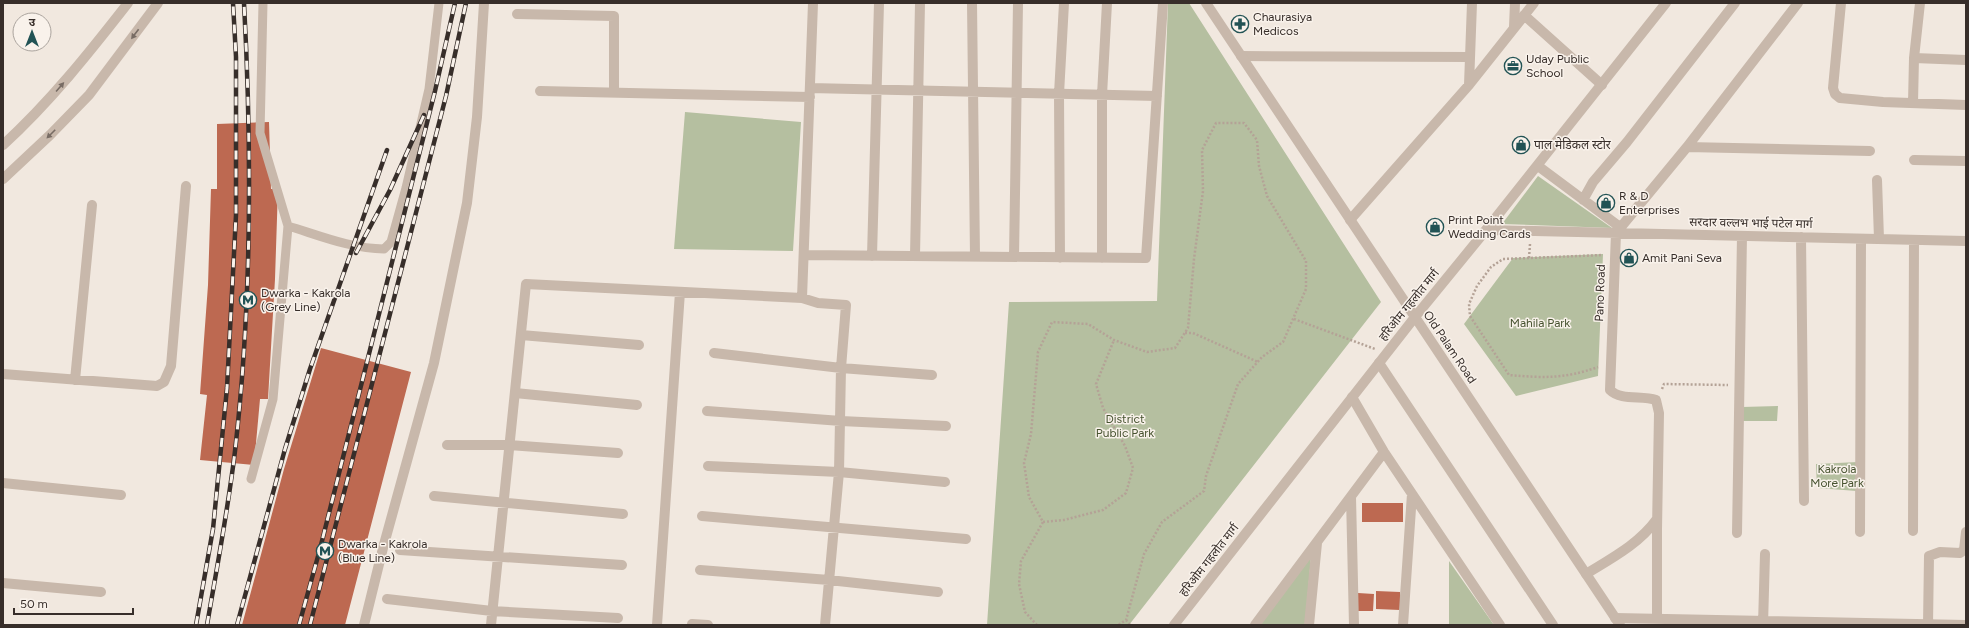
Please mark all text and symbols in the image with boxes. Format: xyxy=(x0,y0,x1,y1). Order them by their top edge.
place label: Chaurasiya Medicos xyxy=(1253,10,1312,38)
north arrow xyxy=(12,12,52,52)
pharmacy icon: Chaurasiya Medicos xyxy=(1230,14,1250,34)
text: उ xyxy=(29,16,36,29)
one-way arrow xyxy=(130,29,139,40)
place label: Uday Public School xyxy=(1526,52,1590,80)
office icon: Uday Public School xyxy=(1503,56,1523,76)
one-way arrow xyxy=(55,82,64,92)
one-way arrow xyxy=(46,129,56,139)
shop icon: पाल मेडिकल स्टोर xyxy=(1511,135,1531,155)
place label: पाल मेडिकल स्टोर xyxy=(1534,137,1612,152)
place label: R & D Enterprises xyxy=(1619,189,1680,217)
shop icon: R & D Enterprises xyxy=(1596,193,1616,213)
place label: Print Point Wedding Cards xyxy=(1448,213,1531,241)
street label: सरदार वल्लभ भाई पटेल मार्ग xyxy=(1689,214,1814,231)
shop icon: Print Point Wedding Cards xyxy=(1425,217,1445,237)
shop icon: Amit Pani Seva xyxy=(1619,248,1639,268)
place label: Amit Pani Seva xyxy=(1642,251,1722,265)
street label: Pano Road xyxy=(1592,264,1608,322)
street label: हरिओम गहलोत मार्ग xyxy=(1375,265,1443,344)
place label: Dwarka - Kakrola (Grey Line) xyxy=(261,286,350,314)
metro station icon: Dwarka - Kakrola (Grey Line) xyxy=(238,290,258,310)
street label: Old Palam Road xyxy=(1421,308,1479,386)
park label: Mahila Park xyxy=(1510,316,1570,330)
park label: District Public Park xyxy=(1096,412,1154,440)
park label: Kakrola More Park xyxy=(1810,462,1864,490)
street label: हरिओम गहलोत मार्ग xyxy=(1176,520,1242,599)
place label: Dwarka - Kakrola (Blue Line) xyxy=(338,537,427,565)
metro station icon: Dwarka - Kakrola (Blue Line) xyxy=(315,541,335,561)
scale bar xyxy=(14,590,133,616)
text: 50 m xyxy=(20,597,48,611)

